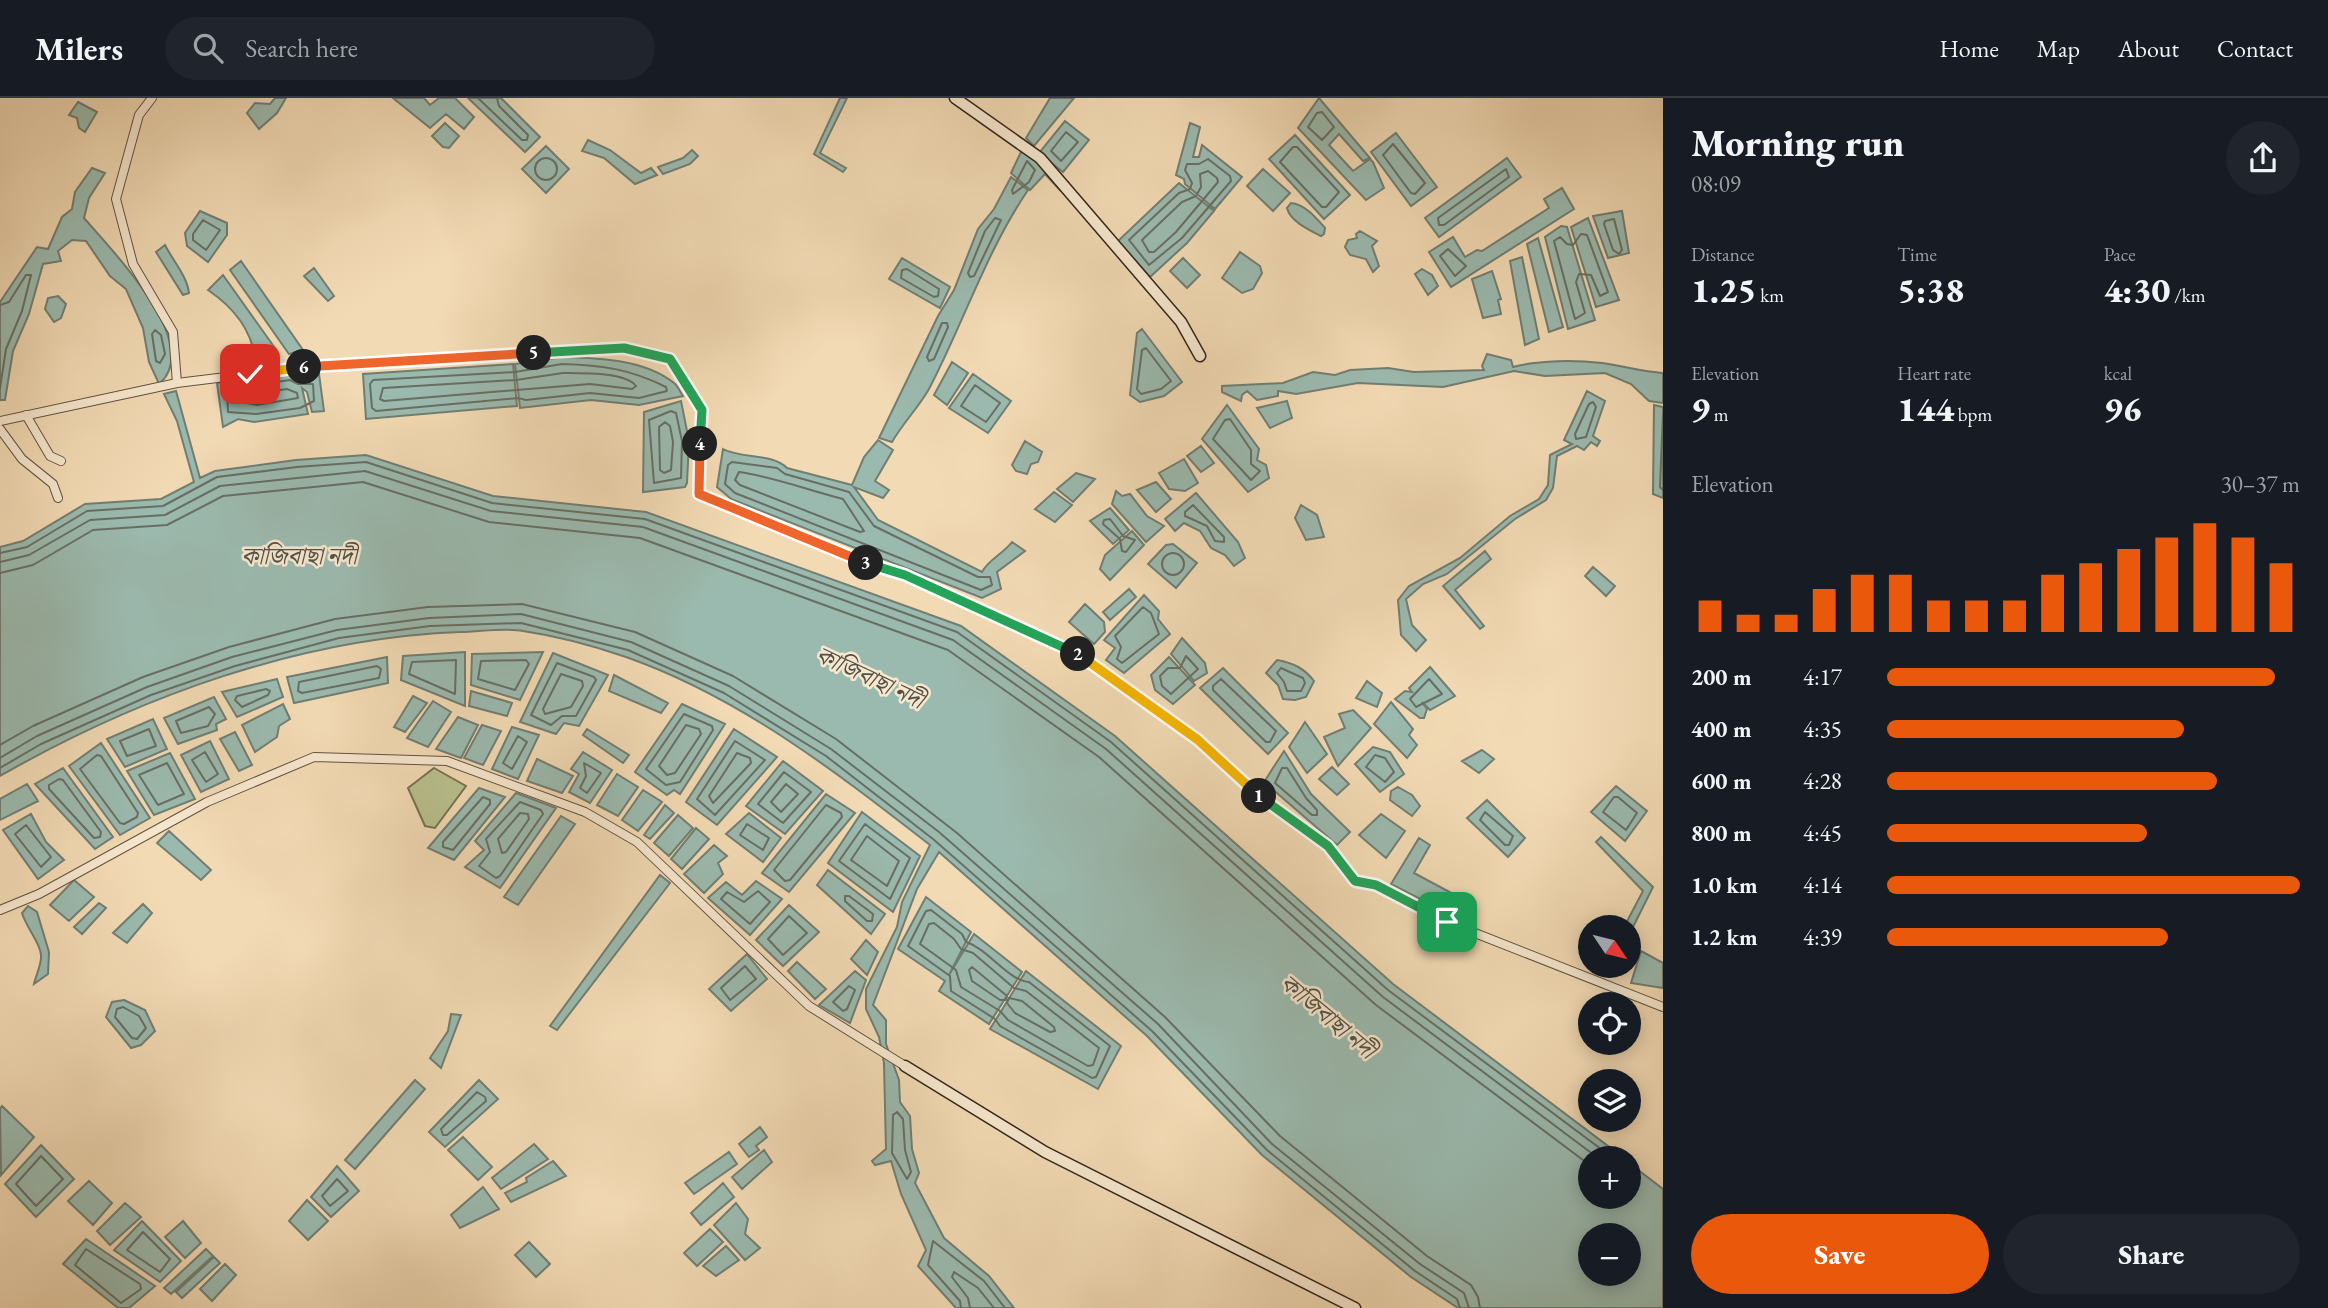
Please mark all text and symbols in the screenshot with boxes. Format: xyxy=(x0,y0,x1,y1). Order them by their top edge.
search box xyxy=(165,17,655,80)
text: Milers xyxy=(35,27,123,70)
icon: search xyxy=(189,29,227,67)
text: Search here xyxy=(245,31,358,65)
text: Home xyxy=(1939,33,1999,64)
text: Map xyxy=(2037,33,2080,64)
text: About xyxy=(2118,33,2179,64)
text: Contact xyxy=(2217,33,2293,64)
text: Morning run xyxy=(1691,118,1904,167)
button: share xyxy=(2226,121,2300,195)
text: 08:09 xyxy=(1691,169,1741,199)
text: Distance xyxy=(1691,242,1754,267)
text: Time xyxy=(1897,242,1937,267)
text: Pace xyxy=(2104,242,2136,267)
text: 1.25 xyxy=(1691,267,1757,312)
text: 5:38 xyxy=(1897,267,1964,312)
text: 4:30 xyxy=(2104,267,2170,312)
text: km xyxy=(1757,283,1784,308)
text: /km xyxy=(2170,283,2206,308)
pin: 5 xyxy=(516,336,552,370)
text: 5 xyxy=(528,340,539,365)
pin xyxy=(220,344,280,404)
pin: 6 xyxy=(286,350,322,384)
text: 6 xyxy=(298,354,309,379)
icon: check xyxy=(231,355,269,393)
text: Elevation xyxy=(1691,361,1759,386)
text: Heart rate xyxy=(1897,361,1971,386)
text: kcal xyxy=(2104,361,2132,386)
text: 9 xyxy=(1691,386,1710,431)
text: 144 xyxy=(1897,386,1954,431)
text: 96 xyxy=(2104,386,2141,431)
text: m xyxy=(1710,402,1729,427)
text: bpm xyxy=(1954,402,1992,427)
pin: 4 xyxy=(682,426,718,462)
text: 4 xyxy=(694,431,705,456)
text: Elevation xyxy=(1691,469,1774,499)
text: 30–37 m xyxy=(2221,469,2300,499)
water label: কাজিবাছা নদী xyxy=(241,540,360,571)
pin: 3 xyxy=(848,546,884,580)
text: 3 xyxy=(860,550,871,575)
pin: 2 xyxy=(1060,636,1096,672)
water label: কাজিবাছা নদী xyxy=(811,639,932,717)
text: 2 xyxy=(1072,641,1083,666)
text: 200 m xyxy=(1691,662,1752,692)
text: 4:17 xyxy=(1803,662,1842,692)
text: 400 m xyxy=(1691,714,1752,744)
text: 4:35 xyxy=(1803,714,1842,744)
text: 600 m xyxy=(1691,766,1752,796)
text: 4:28 xyxy=(1803,766,1842,796)
pin: 1 xyxy=(1242,778,1276,814)
text: 1 xyxy=(1253,783,1264,808)
text: 800 m xyxy=(1691,818,1752,848)
text: 4:45 xyxy=(1803,818,1842,848)
text: 1.0 km xyxy=(1691,870,1758,900)
text: 4:14 xyxy=(1803,870,1842,900)
pin xyxy=(1417,892,1477,952)
icon: arrive xyxy=(1428,903,1466,941)
north arrow xyxy=(1578,915,1642,978)
map controls xyxy=(1578,915,1641,1286)
text: 1.2 km xyxy=(1691,922,1758,952)
text: 4:39 xyxy=(1803,922,1842,952)
water label: কাজিবাছা নদী xyxy=(1274,967,1385,1067)
button: locate xyxy=(1578,992,1641,1055)
button: layers xyxy=(1578,1069,1641,1132)
button: + xyxy=(1578,1146,1641,1209)
button: Save xyxy=(1691,1214,1989,1294)
button: Share xyxy=(2003,1214,2300,1294)
button: − xyxy=(1578,1223,1641,1286)

